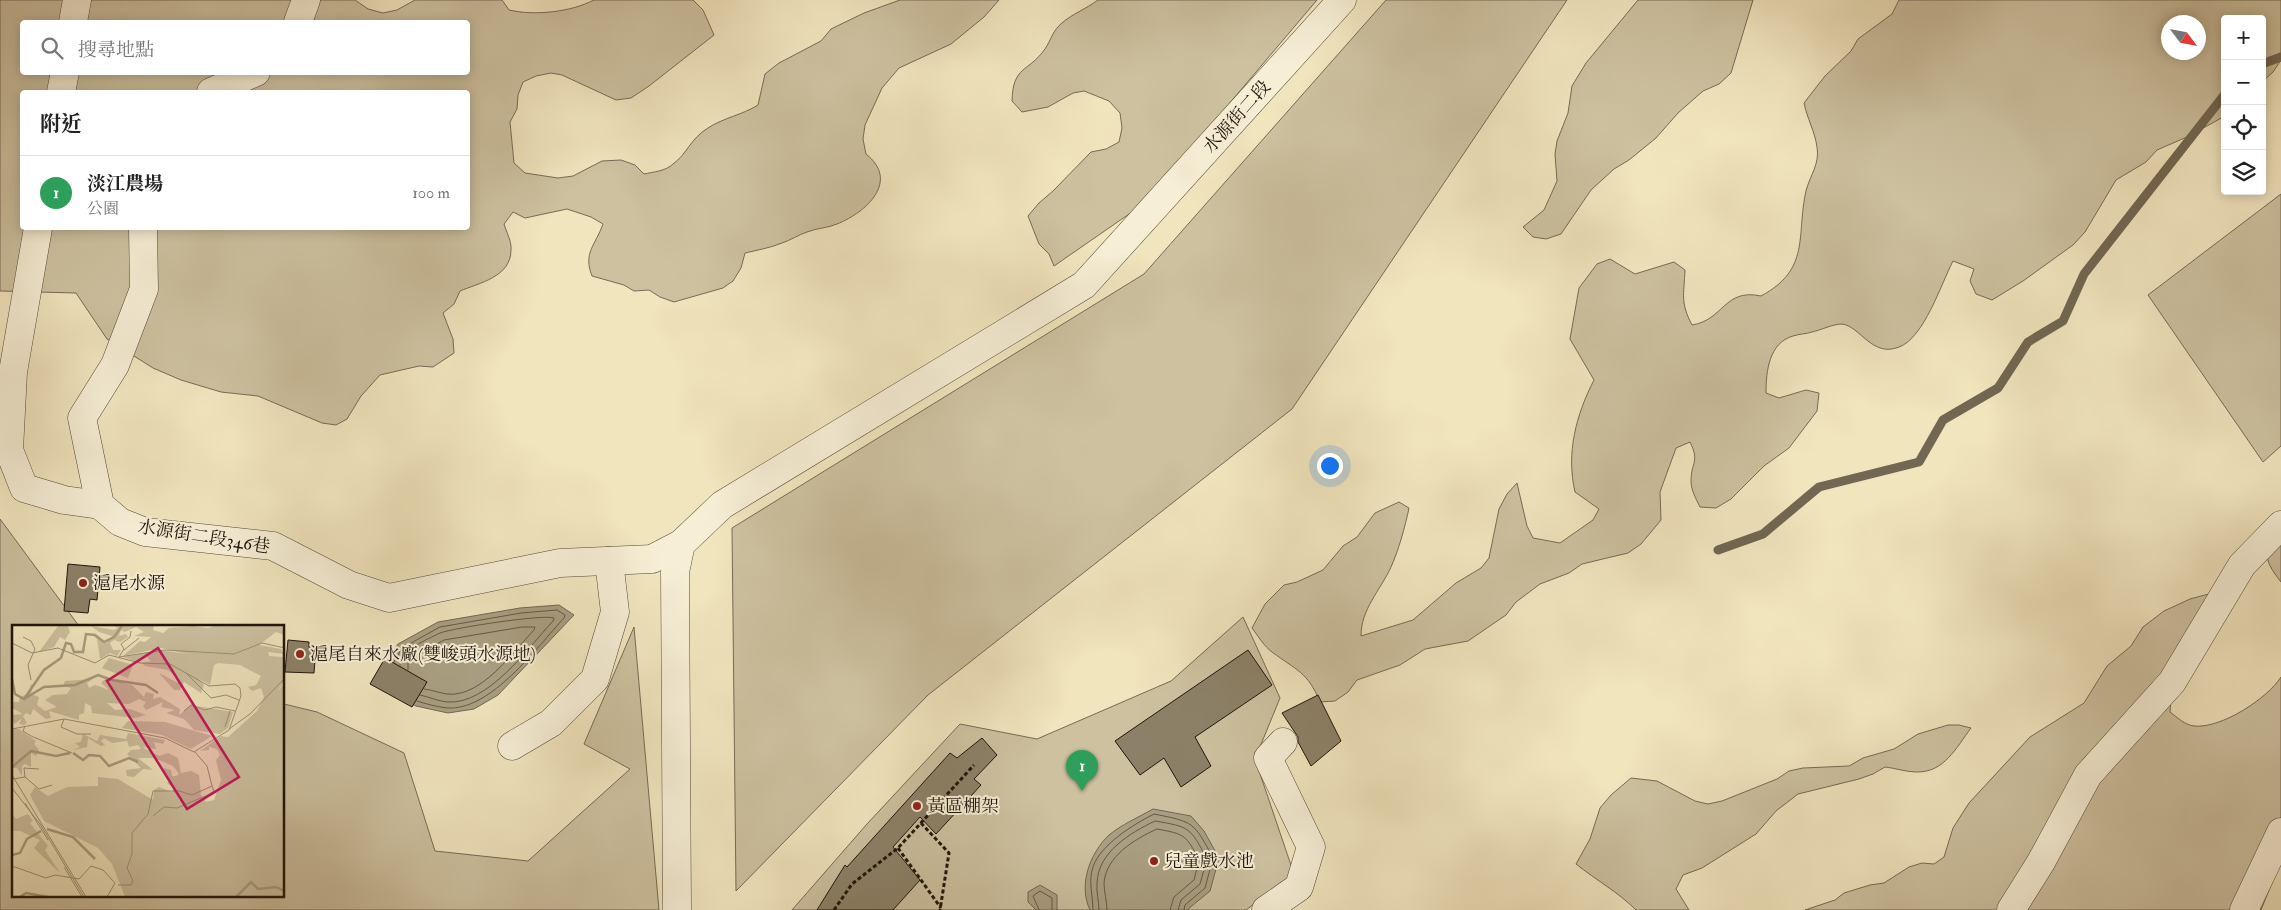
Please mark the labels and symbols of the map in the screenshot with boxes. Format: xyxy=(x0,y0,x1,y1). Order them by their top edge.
north arrow xyxy=(2161,15,2206,60)
street label: 水源街二段 xyxy=(1198,76,1276,158)
your location xyxy=(1317,453,1343,479)
street label: 水源街二段346巷 xyxy=(136,515,272,559)
place label: 滬尾水源 xyxy=(93,572,165,595)
marker: 滬尾水源 xyxy=(77,577,89,589)
inset map xyxy=(12,625,285,898)
place label: 滬尾自來水廠(雙峻頭水源地) xyxy=(310,643,536,666)
marker: 滬尾自來水廠(雙峻頭水源地) xyxy=(294,648,306,660)
pin: 1 xyxy=(1066,750,1098,791)
place label: 黃區棚架 xyxy=(927,795,999,818)
marker: 黃區棚架 xyxy=(911,800,923,812)
place label: 兒童戲水池 xyxy=(1164,850,1254,873)
marker: 兒童戲水池 xyxy=(1148,855,1160,867)

